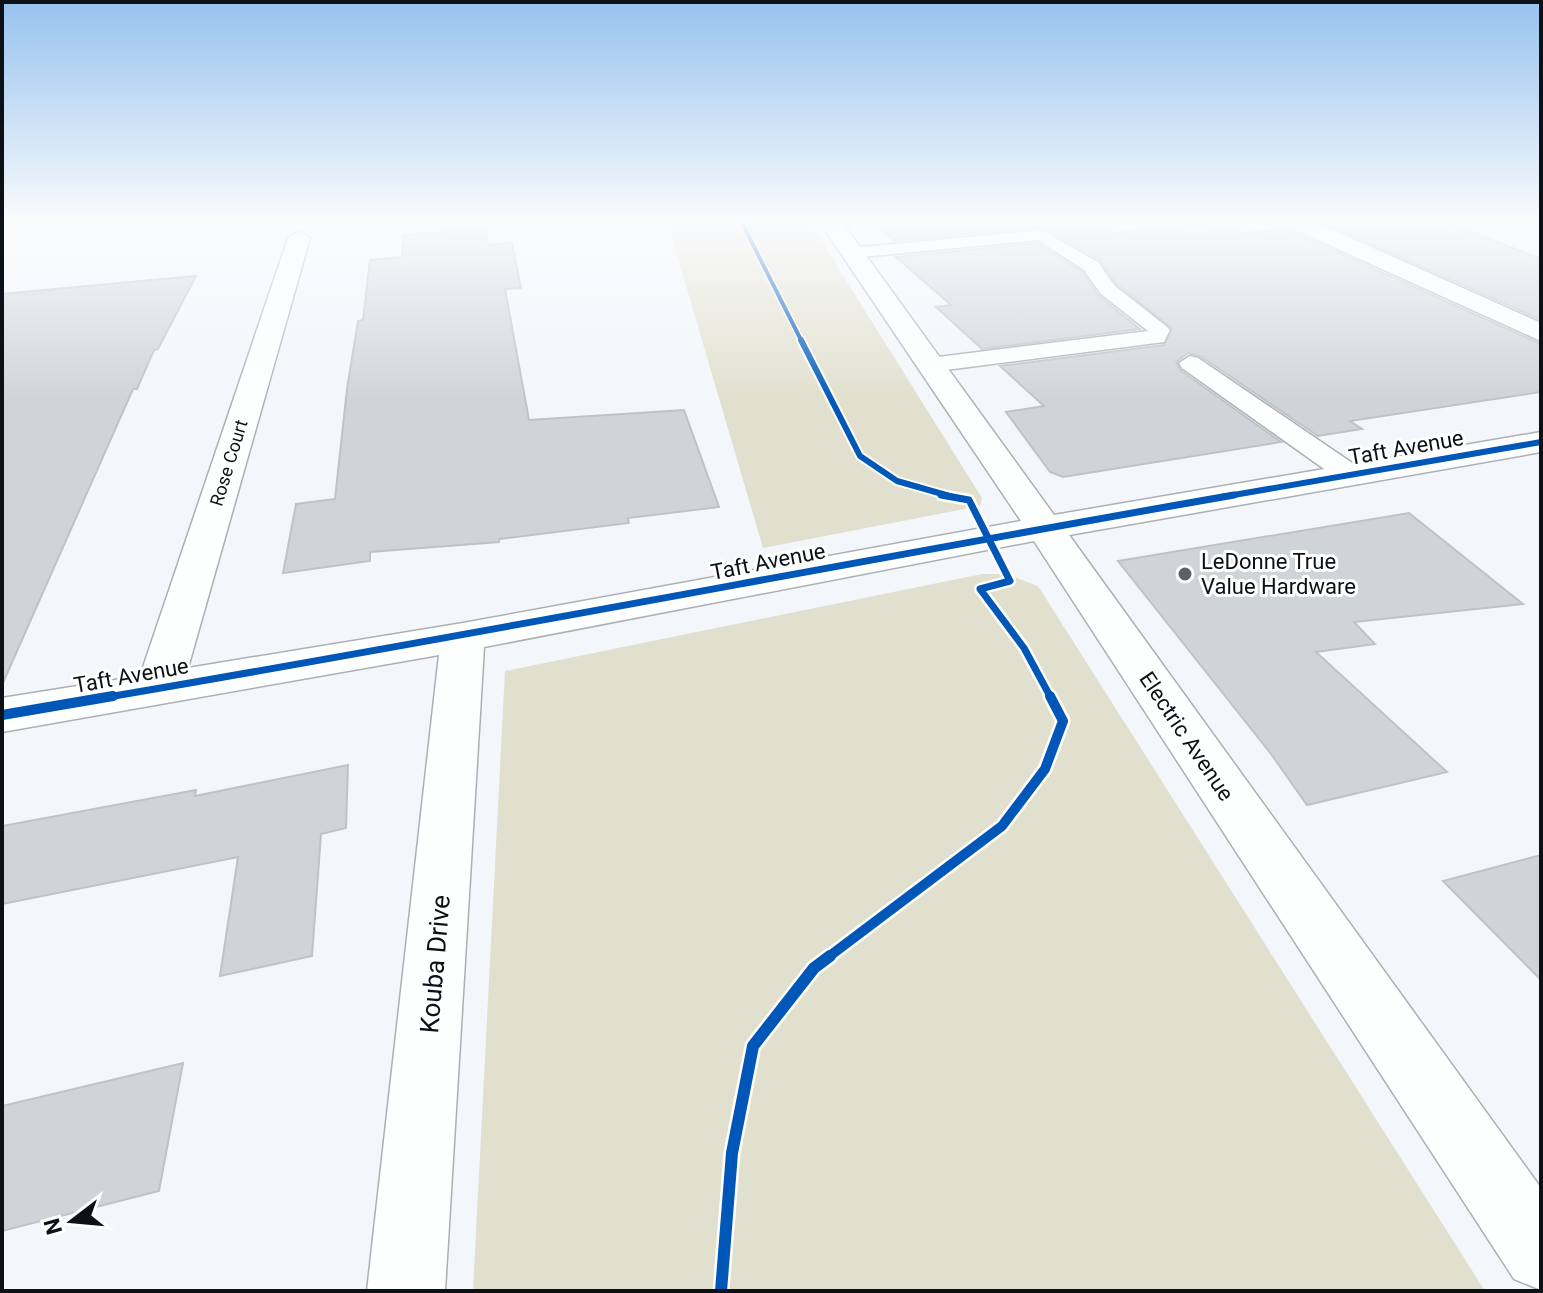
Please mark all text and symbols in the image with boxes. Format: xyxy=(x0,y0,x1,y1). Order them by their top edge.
street label: Rose Court xyxy=(205,417,252,508)
street label: Taft Avenue xyxy=(1347,425,1465,470)
street label: Taft Avenue xyxy=(709,538,827,585)
place label: LeDonne True Value Hardware xyxy=(1201,549,1356,599)
marker: LeDonne True Value Hardware xyxy=(1176,565,1194,583)
street label: Taft Avenue xyxy=(72,653,190,698)
street label: Electric Avenue xyxy=(1134,667,1239,805)
street label: Kouba Drive xyxy=(414,894,456,1034)
north arrow xyxy=(32,1181,112,1261)
text: N xyxy=(39,1215,67,1237)

